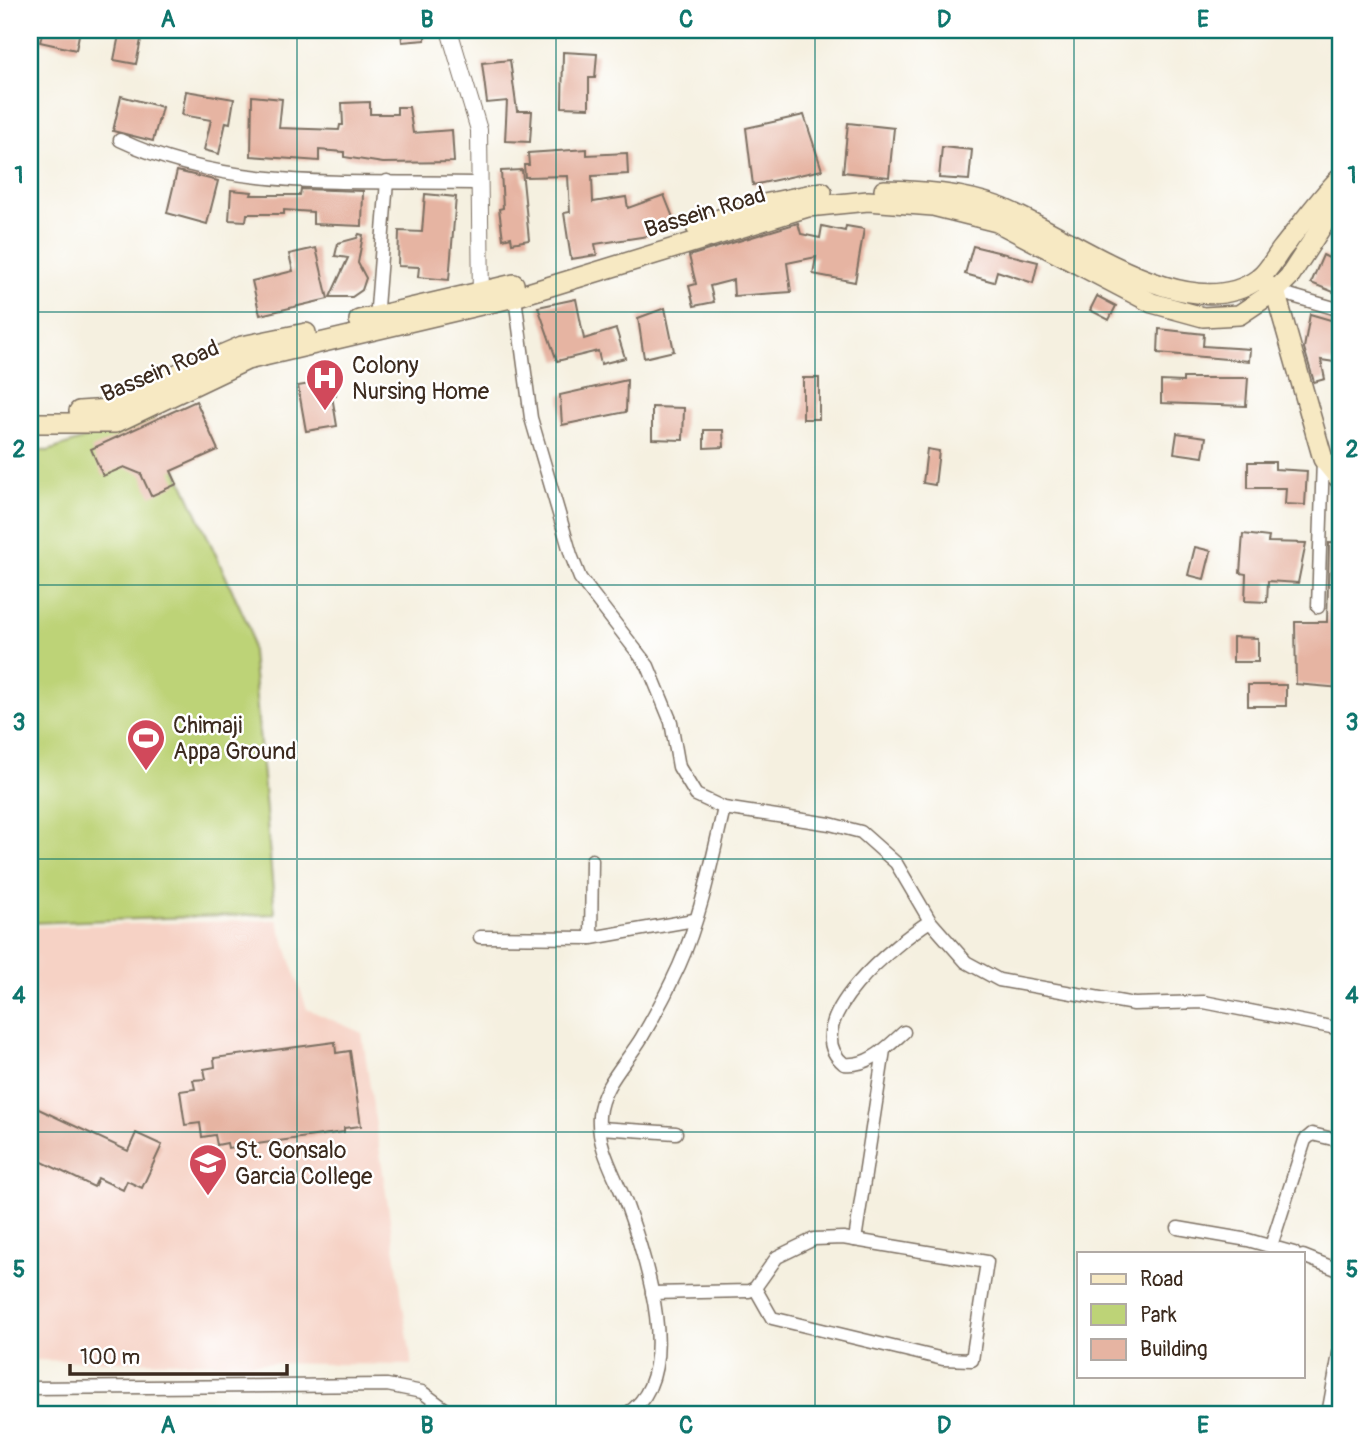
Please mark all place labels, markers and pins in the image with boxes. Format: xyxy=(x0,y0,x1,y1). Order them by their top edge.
place label: Colony Nursing Home xyxy=(352,351,490,406)
hospital icon: Colony Nursing Home xyxy=(304,357,346,412)
place label: Chimaji Appa Ground xyxy=(173,711,297,766)
sports icon: Chimaji Appa Ground xyxy=(125,717,167,772)
place label: St. Gonsalo Garcia College xyxy=(235,1136,373,1191)
school or university icon: St. Gonsalo Garcia College xyxy=(187,1142,229,1197)

